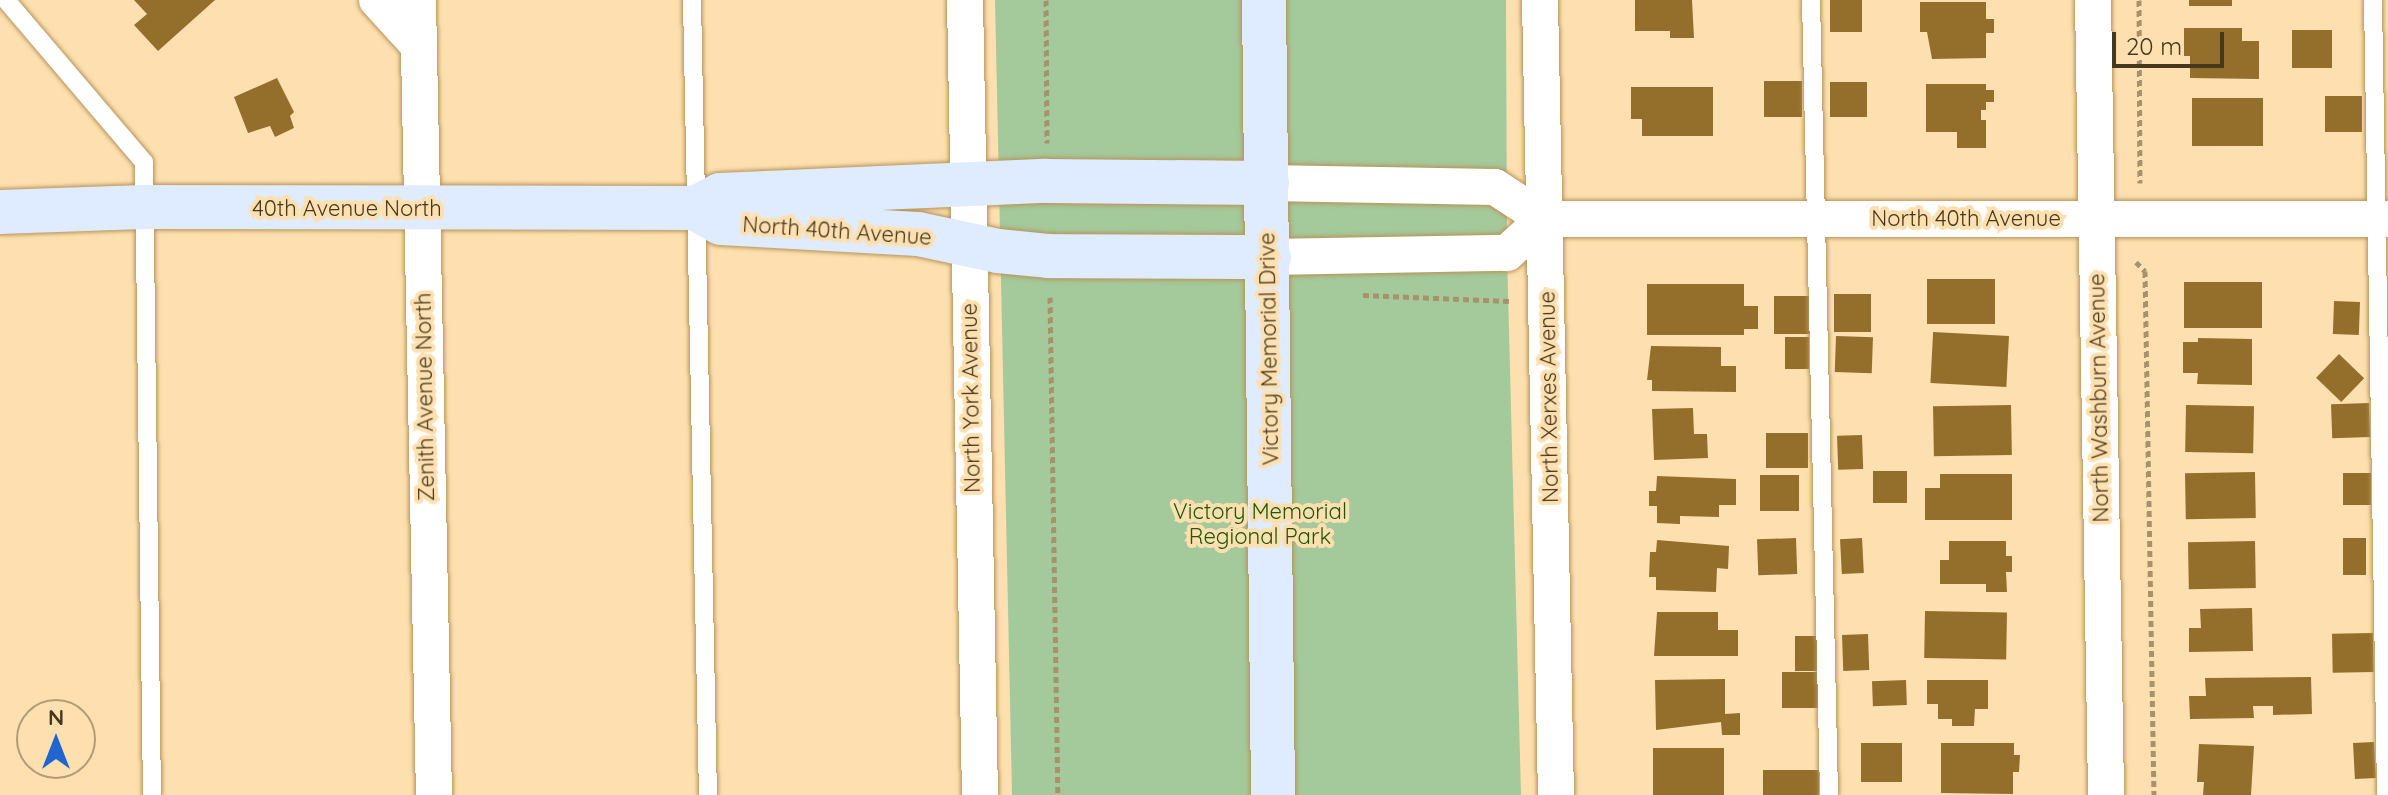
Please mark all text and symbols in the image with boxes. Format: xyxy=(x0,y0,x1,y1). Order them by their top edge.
scale bar xyxy=(2116,16,2228,66)
text: 20 m xyxy=(2126,31,2182,61)
street label: 40th Avenue North xyxy=(252,196,442,222)
street label: North 40th Avenue xyxy=(1871,206,2061,232)
street label: North 40th Avenue xyxy=(742,211,932,251)
street label: Victory Memorial Drive xyxy=(1254,232,1284,466)
street label: North Washburn Avenue xyxy=(2084,273,2114,523)
street label: North Xerxes Avenue xyxy=(1534,291,1564,503)
street label: Zenith Avenue North xyxy=(410,292,440,502)
street label: North York Avenue xyxy=(956,303,986,493)
park label: Victory Memorial Regional Park xyxy=(1173,498,1347,550)
north arrow xyxy=(16,699,96,779)
text: N xyxy=(48,703,64,731)

